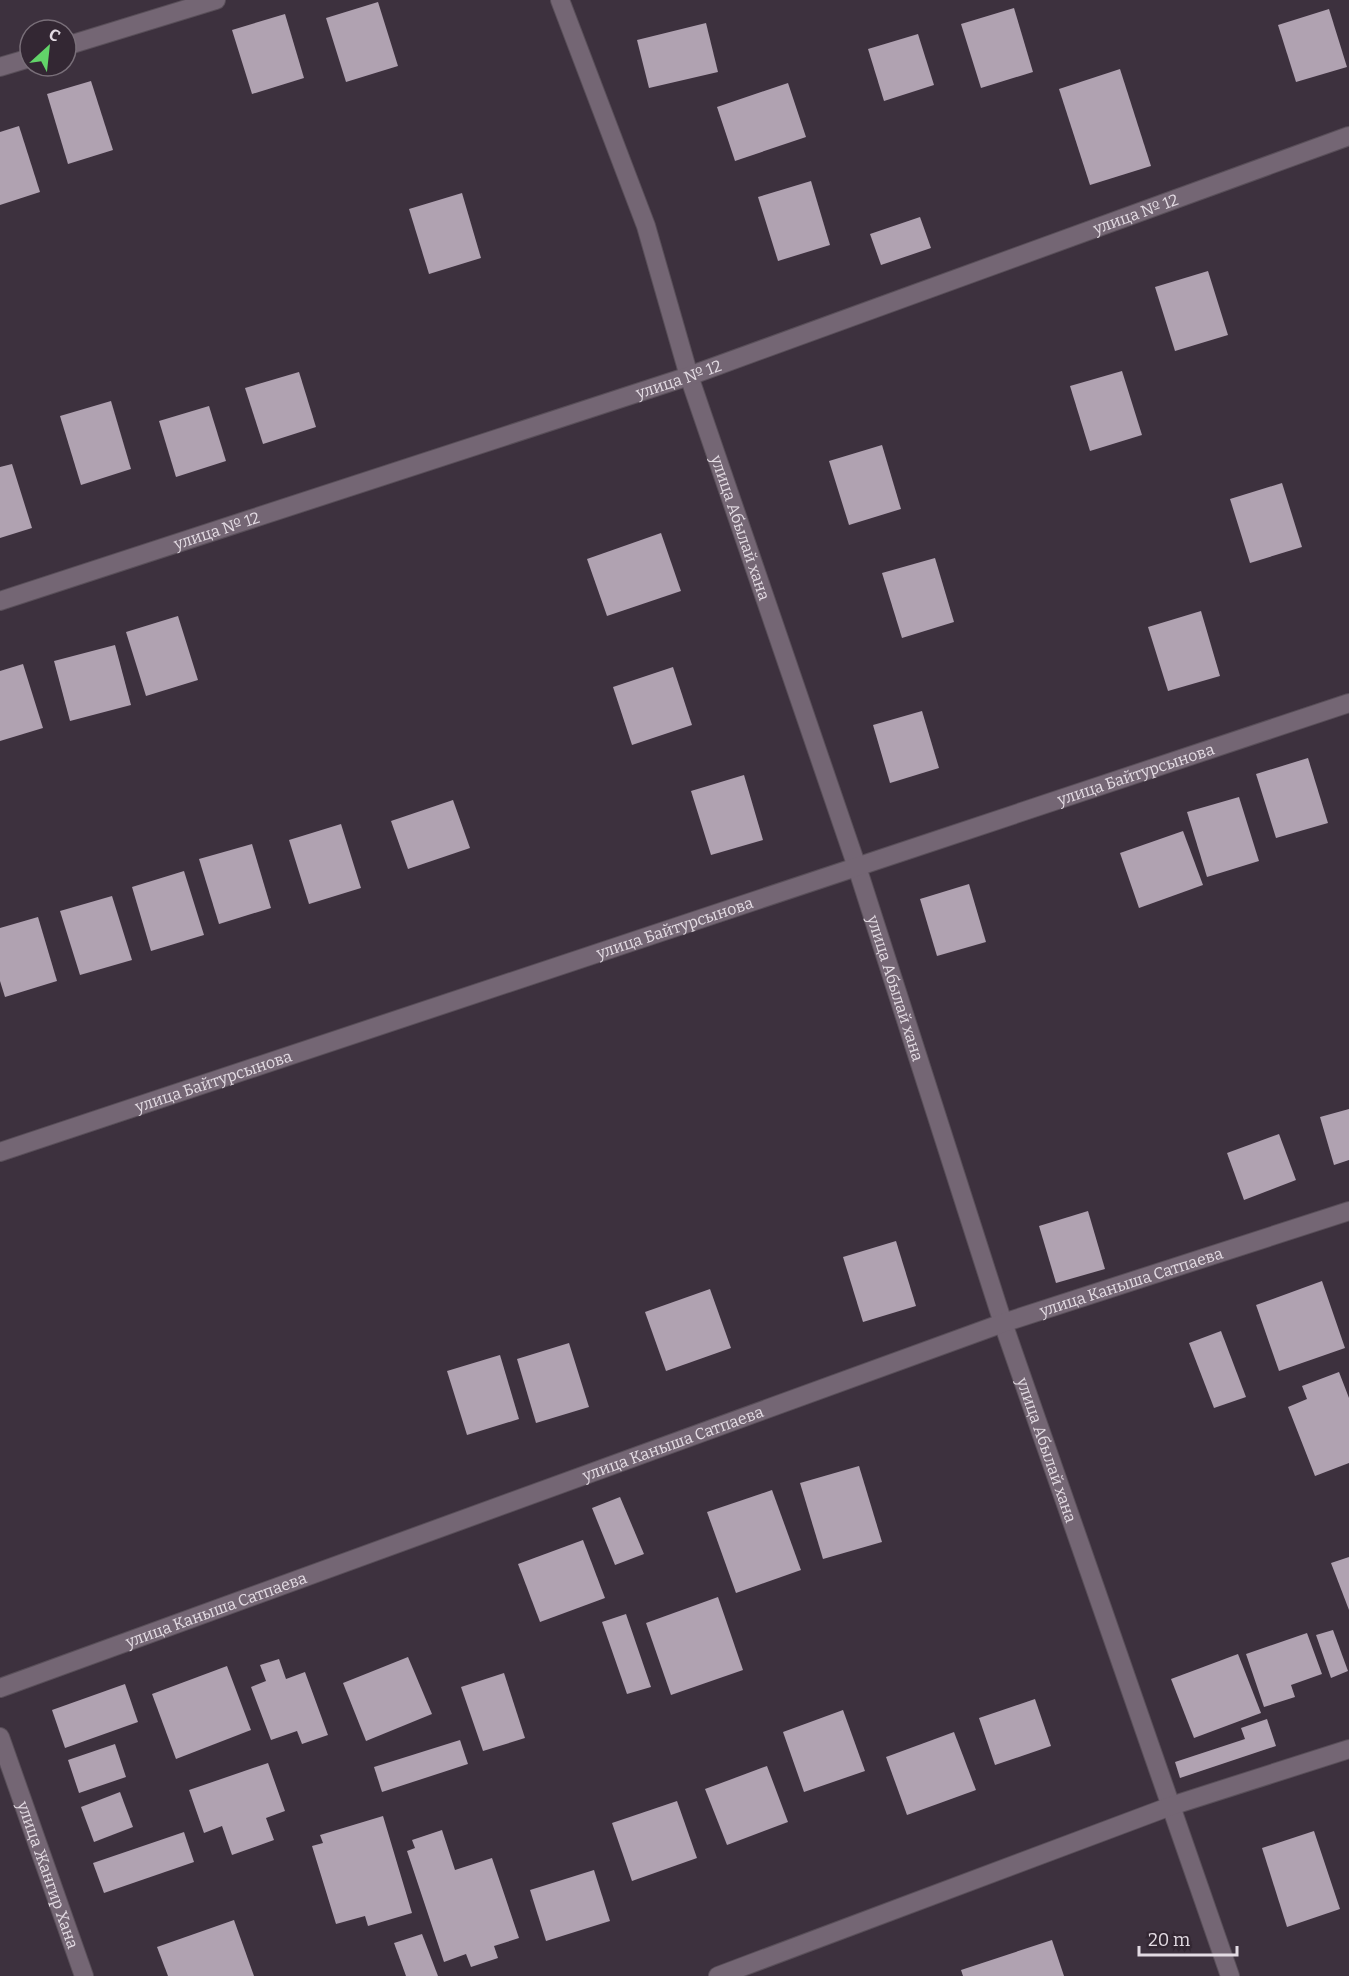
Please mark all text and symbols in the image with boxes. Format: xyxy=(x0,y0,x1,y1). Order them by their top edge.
north arrow xyxy=(18,18,78,78)
text: С xyxy=(46,24,63,46)
street label: улица № 12 xyxy=(1090,189,1181,238)
street label: улица № 12 xyxy=(633,356,724,403)
street label: улица Абылай хана xyxy=(707,452,775,603)
street label: улица № 12 xyxy=(171,507,262,553)
street label: улица Байтурсынова xyxy=(1054,739,1217,809)
street label: улица Байтурсынова xyxy=(593,892,756,963)
street label: улица Абылай хана xyxy=(863,912,928,1064)
street label: улица Байтурсынова xyxy=(132,1046,295,1116)
street label: улица Каныша Сатпаева xyxy=(1036,1243,1225,1320)
street label: улица Абылай хана xyxy=(1013,1374,1081,1525)
street label: улица Каныша Сатпаева xyxy=(579,1401,766,1485)
street label: улица Каныша Сатпаева xyxy=(122,1568,310,1651)
street label: улица Жангир Хана xyxy=(13,1798,83,1951)
scale bar xyxy=(1139,1919,1236,1957)
text: 20 m xyxy=(1148,1929,1190,1951)

